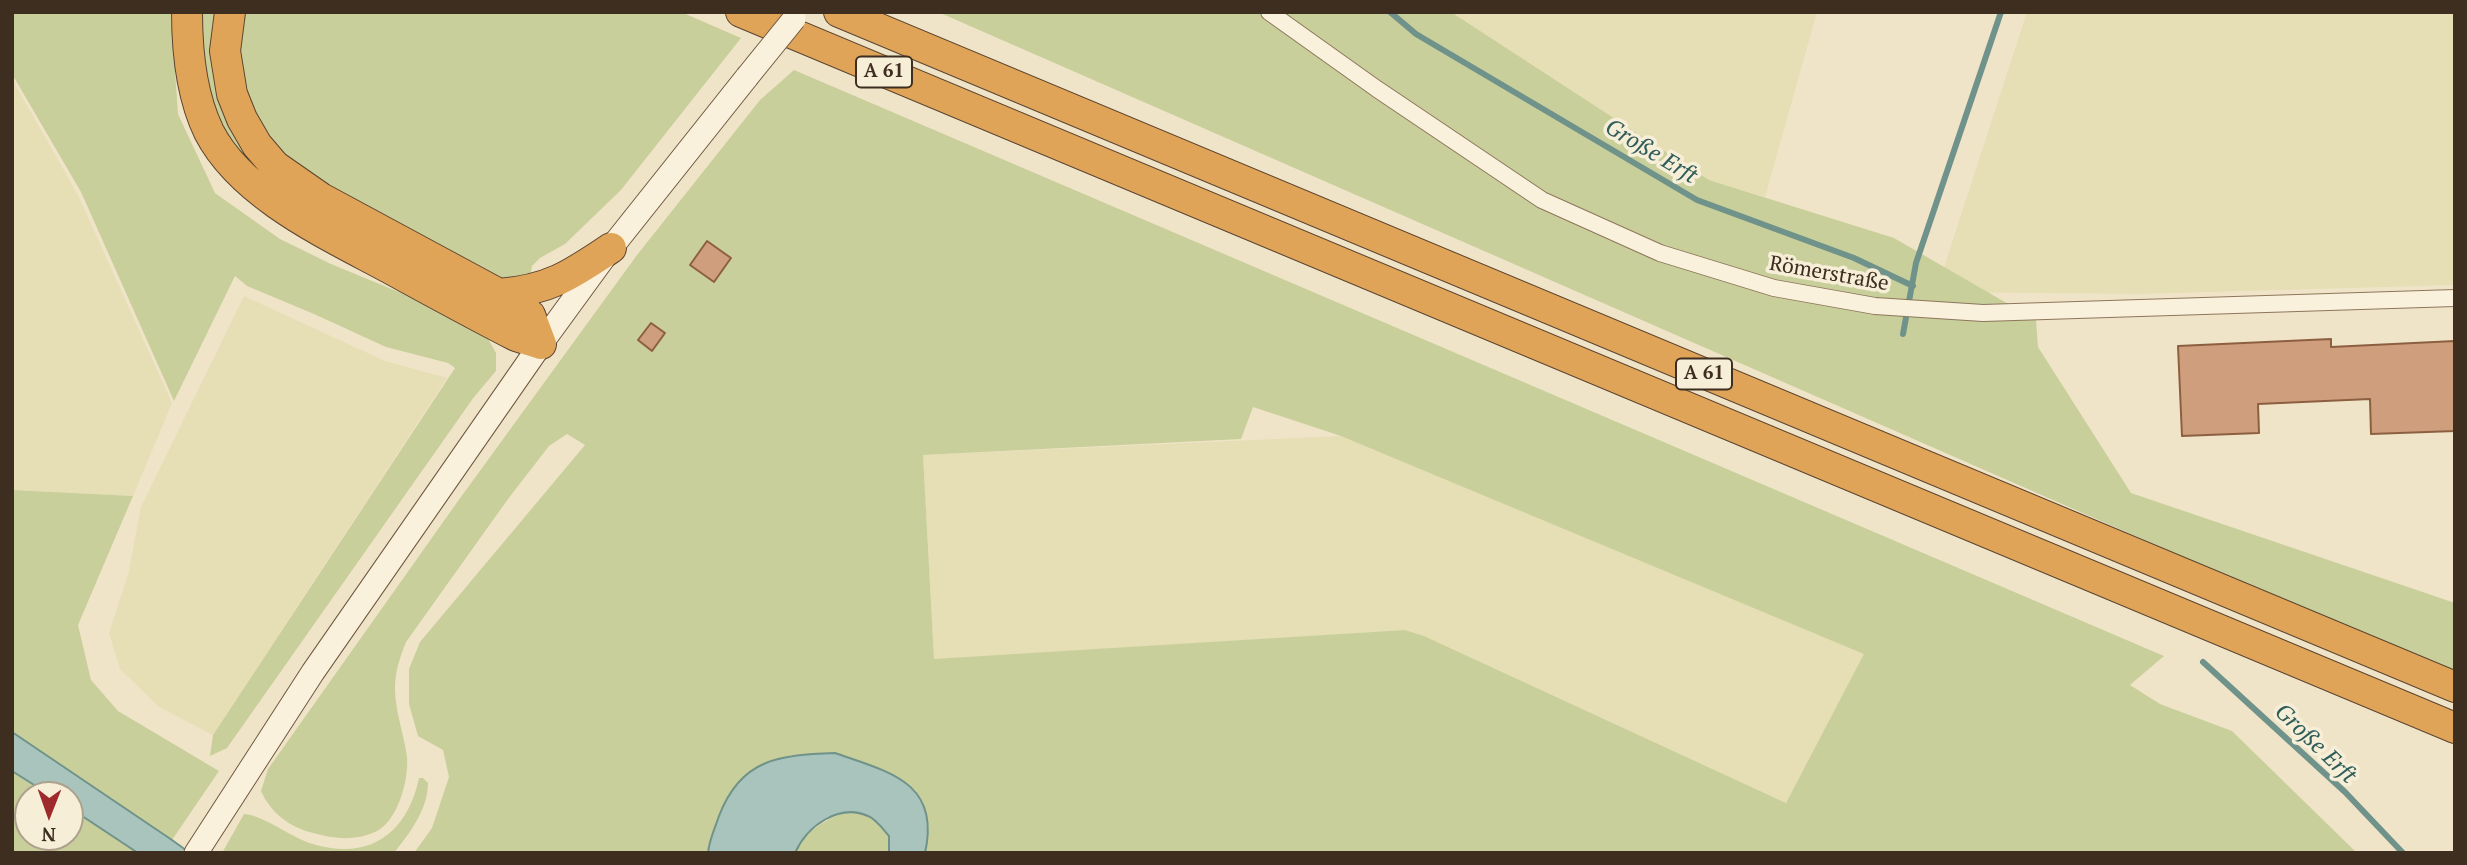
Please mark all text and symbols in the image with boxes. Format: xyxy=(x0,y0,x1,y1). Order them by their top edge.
road number: A 61 xyxy=(856,57,912,88)
water label: Große Erft xyxy=(1600,114,1702,190)
street label: Römerstraße xyxy=(1767,251,1891,297)
road number: A 61 xyxy=(1676,358,1732,390)
water label: Große Erft xyxy=(2268,698,2362,790)
north arrow xyxy=(14,781,84,851)
text: N xyxy=(41,823,56,848)

